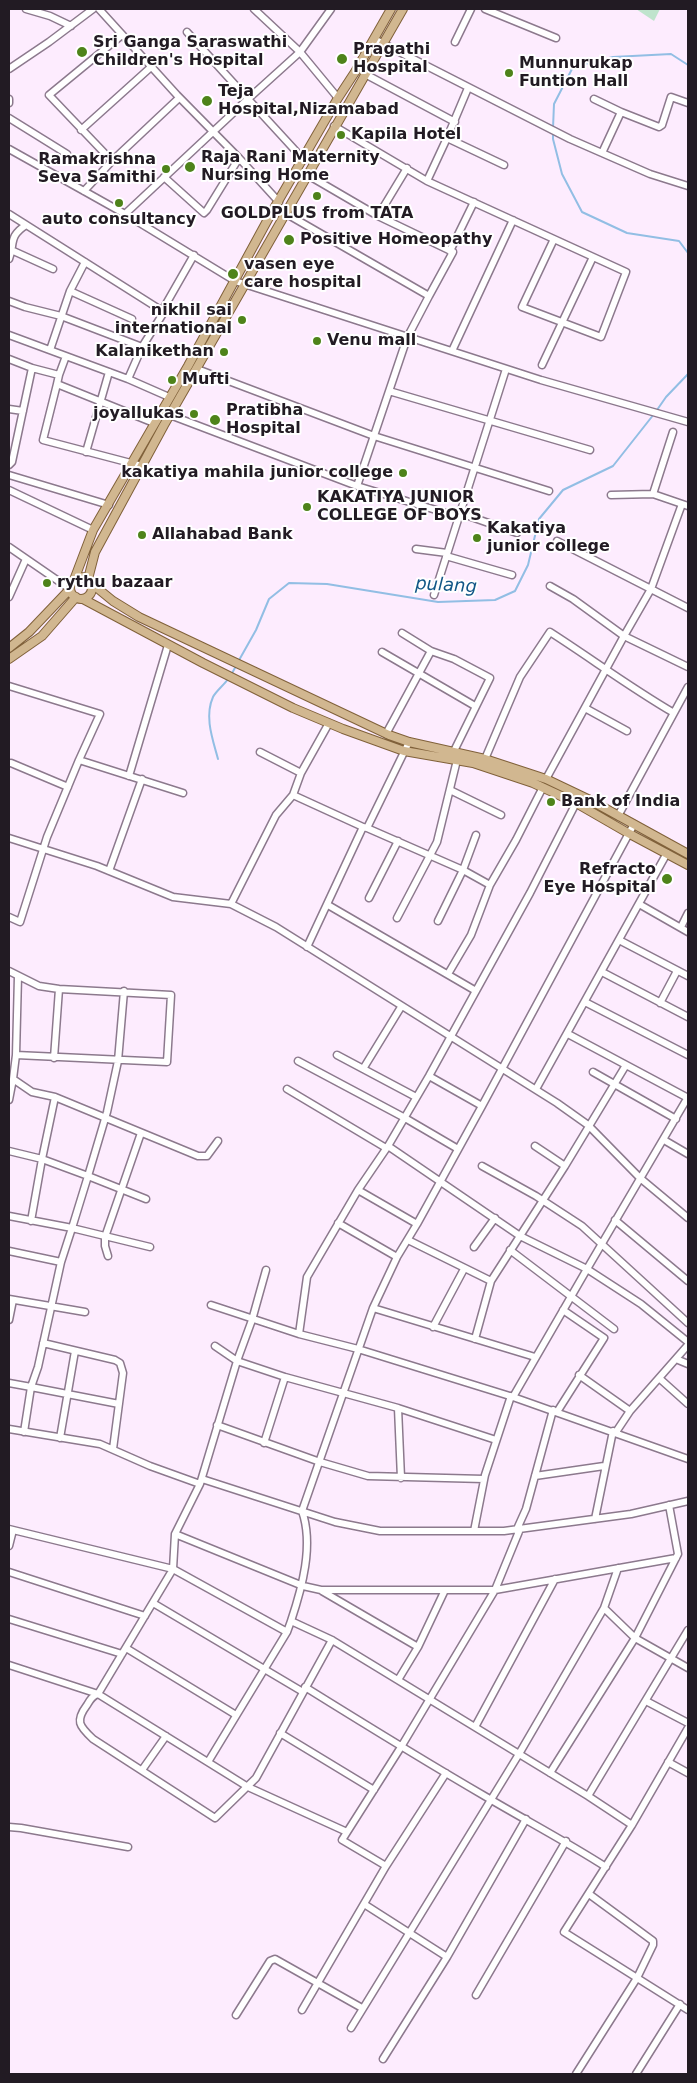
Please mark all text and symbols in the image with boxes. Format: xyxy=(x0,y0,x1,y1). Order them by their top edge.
place label: Sri Ganga Saraswathi Children's Hospital xyxy=(93,33,287,71)
place label: Pragathi Hospital xyxy=(353,40,430,78)
marker: Sri Ganga Saraswathi Children's Hospital xyxy=(75,45,89,59)
marker: Pragathi Hospital xyxy=(335,52,349,66)
place label: Munnurukap Funtion Hall xyxy=(519,54,633,92)
marker: Munnurukap Funtion Hall xyxy=(503,67,515,79)
place label: Teja Hospital,Nizamabad xyxy=(218,82,399,120)
marker: Teja Hospital,Nizamabad xyxy=(200,94,214,108)
place label: Kapila Hotel xyxy=(351,125,461,145)
marker: Kapila Hotel xyxy=(335,129,347,141)
place label: Raja Rani Maternity Nursing Home xyxy=(201,148,380,186)
place label: Ramakrishna Seva Samithi xyxy=(38,150,156,188)
marker: Raja Rani Maternity Nursing Home xyxy=(183,160,197,174)
marker: Ramakrishna Seva Samithi xyxy=(160,163,172,175)
marker: GOLDPLUS from TATA xyxy=(311,190,323,202)
marker: auto consultancy xyxy=(113,197,125,209)
place label: GOLDPLUS from TATA xyxy=(221,204,413,224)
place label: auto consultancy xyxy=(42,210,196,230)
place label: Positive Homeopathy xyxy=(300,230,492,250)
marker: Positive Homeopathy xyxy=(282,233,296,247)
place label: vasen eye care hospital xyxy=(244,255,361,293)
marker: vasen eye care hospital xyxy=(226,267,240,281)
place label: nikhil sai international xyxy=(115,301,232,339)
marker: nikhil sai international xyxy=(236,314,248,326)
place label: Venu mall xyxy=(327,331,416,351)
marker: Venu mall xyxy=(311,335,323,347)
place label: Kalanikethan xyxy=(95,342,214,362)
marker: Kalanikethan xyxy=(218,346,230,358)
place label: Mufti xyxy=(182,370,229,390)
marker: Mufti xyxy=(166,374,178,386)
place label: Pratibha Hospital xyxy=(226,401,303,439)
place label: joyallukas xyxy=(93,404,184,424)
marker: joyallukas xyxy=(188,408,200,420)
marker: Pratibha Hospital xyxy=(208,413,222,427)
place label: kakatiya mahila junior college xyxy=(121,463,393,483)
marker: kakatiya mahila junior college xyxy=(397,467,409,479)
place label: KAKATIYA JUNIOR COLLEGE OF BOYS xyxy=(317,488,482,526)
marker: KAKATIYA JUNIOR COLLEGE OF BOYS xyxy=(301,501,313,513)
place label: Kakatiya junior college xyxy=(487,519,610,557)
place label: Allahabad Bank xyxy=(152,525,293,545)
marker: Allahabad Bank xyxy=(136,529,148,541)
marker: Kakatiya junior college xyxy=(471,532,483,544)
place label: rythu bazaar xyxy=(57,573,172,593)
water label: pulang xyxy=(415,574,477,598)
marker: rythu bazaar xyxy=(41,577,53,589)
place label: Bank of India xyxy=(561,792,680,812)
marker: Bank of India xyxy=(545,796,557,808)
place label: Refracto Eye Hospital xyxy=(543,860,656,898)
marker: Refracto Eye Hospital xyxy=(660,872,674,886)

